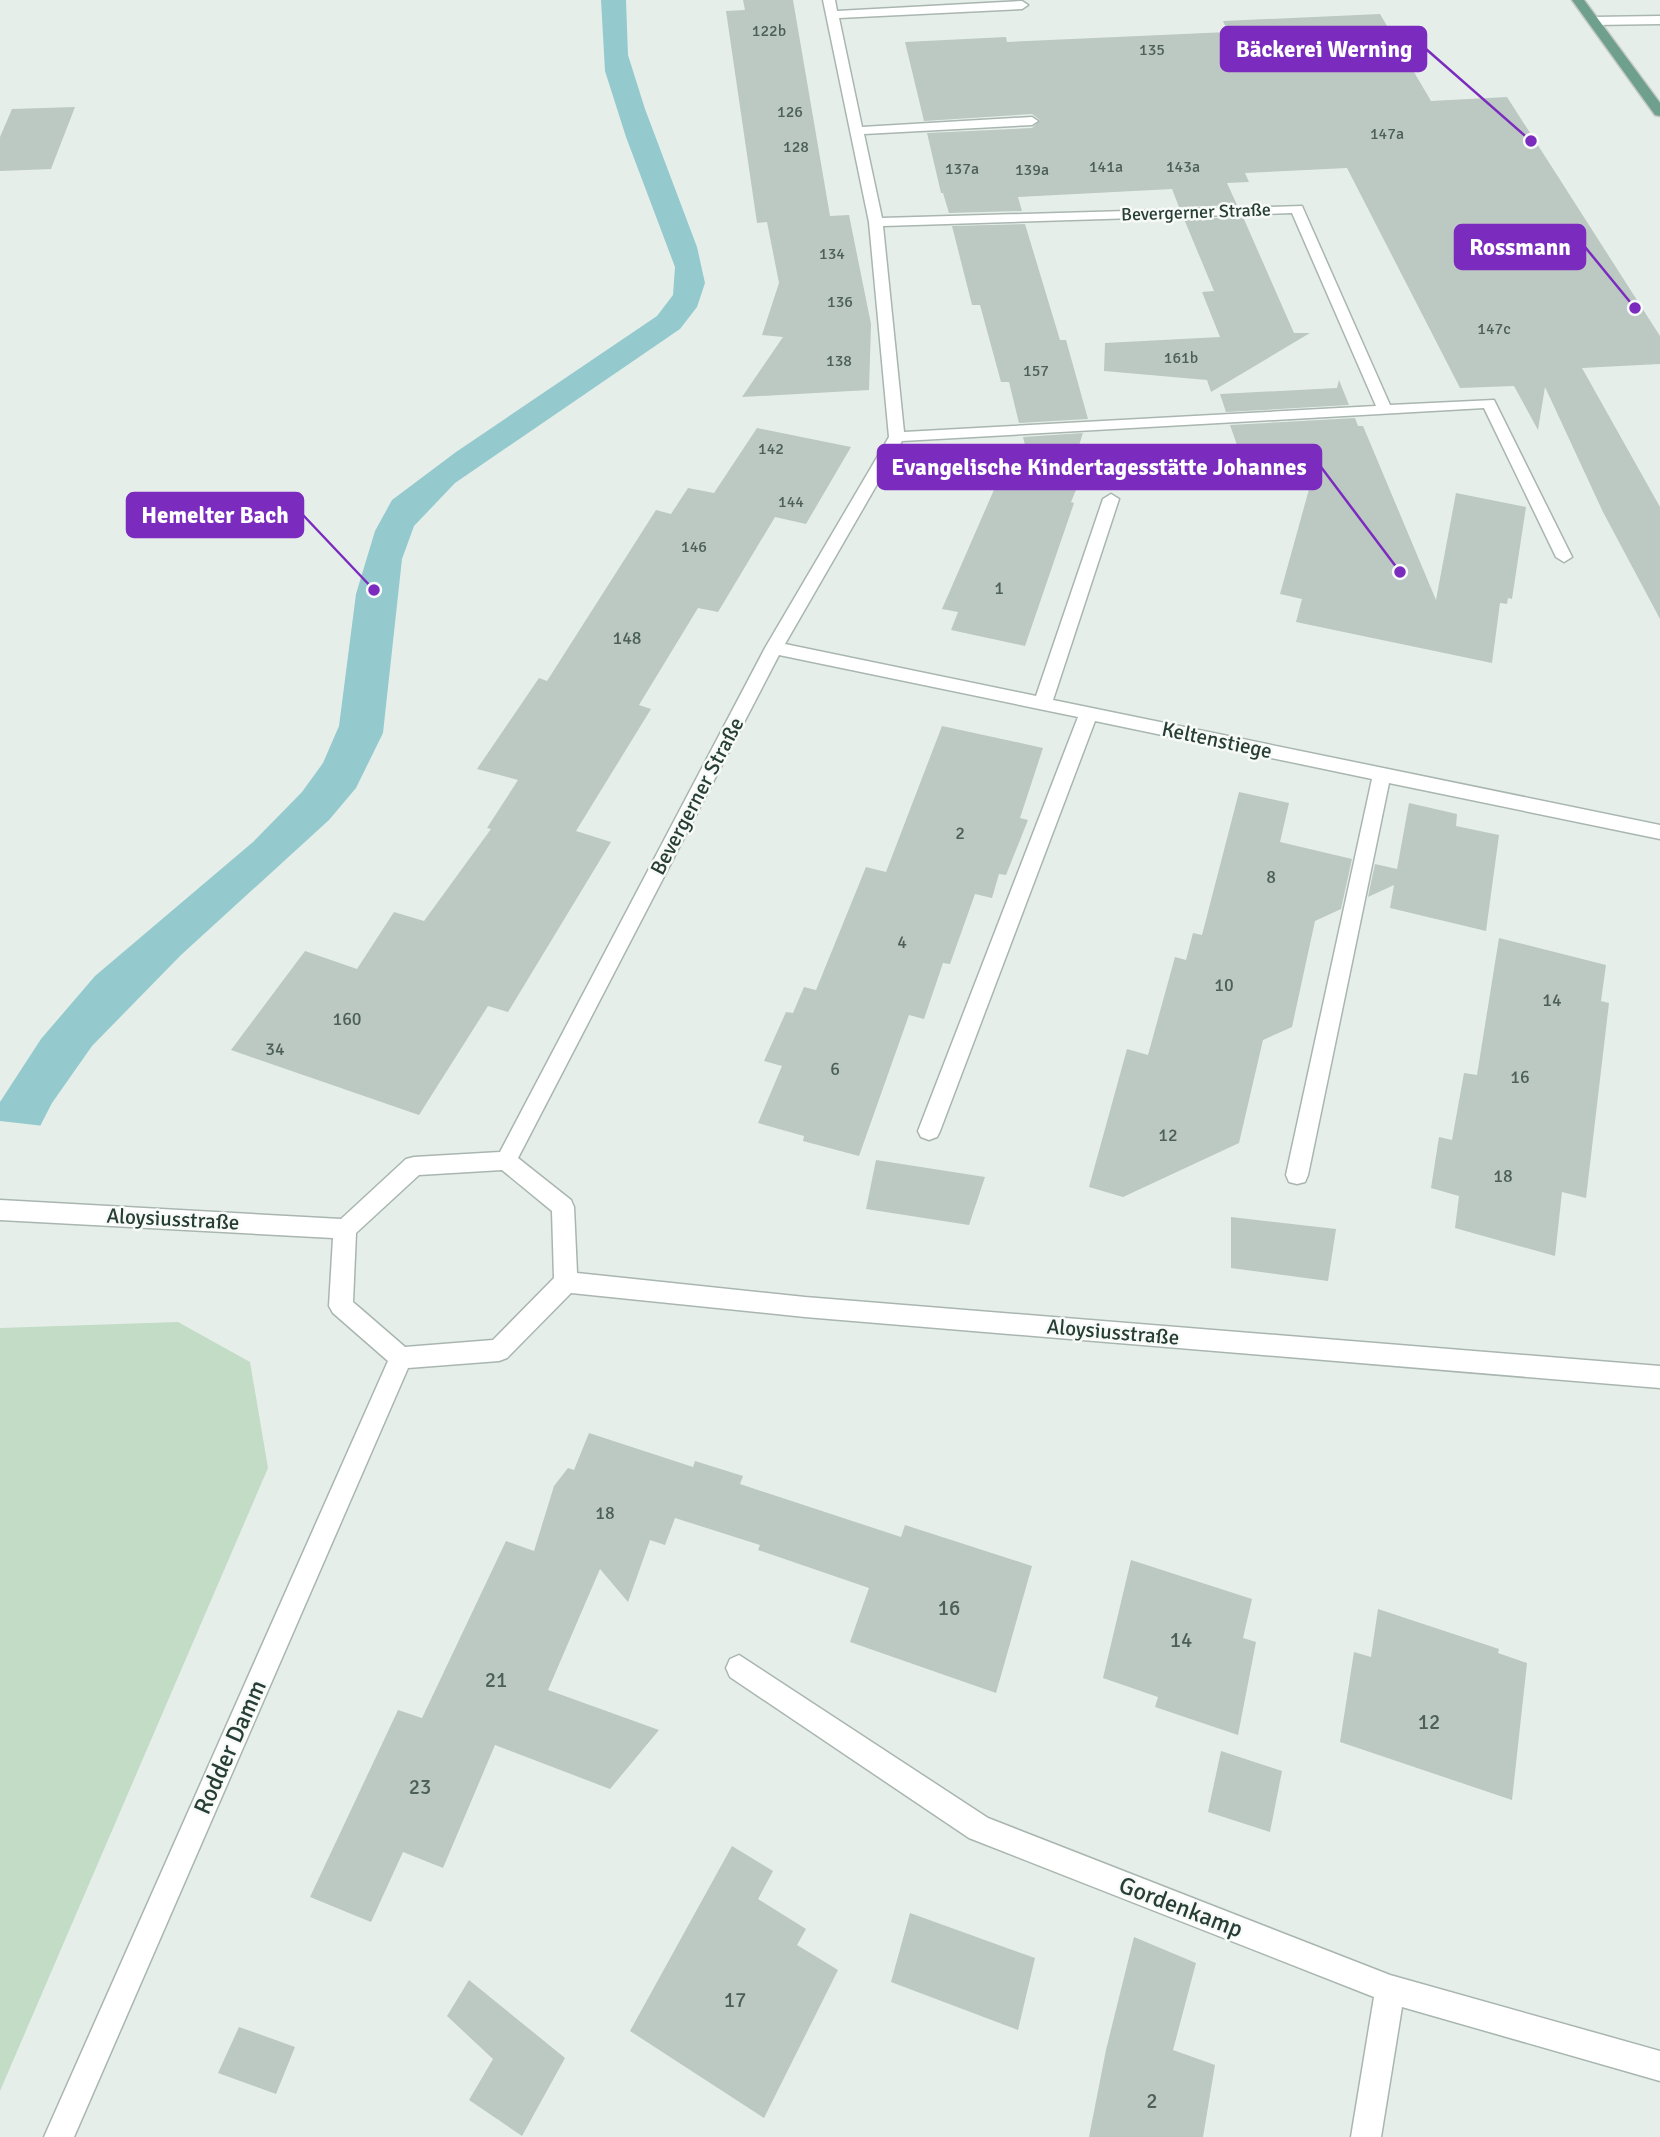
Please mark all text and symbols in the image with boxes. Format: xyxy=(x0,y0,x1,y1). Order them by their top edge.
house number: 122b xyxy=(752,21,786,41)
callout: Bäckerei Werning xyxy=(1221,27,1426,71)
text: Bäckerei Werning xyxy=(1236,35,1412,64)
house number: 135 xyxy=(1139,40,1165,60)
house number: 126 xyxy=(777,102,803,122)
house number: 147a xyxy=(1370,124,1404,144)
house number: 128 xyxy=(783,137,809,157)
house number: 141a xyxy=(1089,157,1123,177)
house number: 143a xyxy=(1166,157,1200,177)
house number: 137a xyxy=(945,159,979,179)
house number: 139a xyxy=(1015,160,1049,180)
street label: Bevergerner Straße xyxy=(1121,198,1271,226)
callout: Rossmann xyxy=(1455,225,1585,269)
text: Rossmann xyxy=(1469,233,1571,262)
house number: 134 xyxy=(819,244,845,264)
house number: 136 xyxy=(827,292,853,312)
house number: 147c xyxy=(1477,319,1511,339)
house number: 161b xyxy=(1164,348,1198,368)
house number: 138 xyxy=(826,351,852,371)
house number: 157 xyxy=(1023,361,1049,381)
house number: 142 xyxy=(758,439,784,459)
callout: Evangelische Kindertagesstätte Johannes xyxy=(878,445,1321,489)
text: Evangelische Kindertagesstätte Johannes xyxy=(891,453,1307,482)
house number: 144 xyxy=(778,492,804,512)
callout: Hemelter Bach xyxy=(127,493,303,537)
text: Hemelter Bach xyxy=(141,501,289,530)
house number: 146 xyxy=(681,537,707,557)
house number: 1 xyxy=(994,577,1004,599)
house number: 148 xyxy=(612,627,642,649)
street label: Bevergerner Straße xyxy=(644,713,750,879)
street label: Keltenstiege xyxy=(1159,716,1275,764)
house number: 2 xyxy=(955,822,965,844)
house number: 8 xyxy=(1266,866,1276,888)
house number: 4 xyxy=(897,931,907,953)
house number: 10 xyxy=(1214,974,1234,996)
house number: 14 xyxy=(1542,989,1562,1011)
house number: 160 xyxy=(332,1008,362,1030)
house number: 34 xyxy=(265,1038,285,1060)
house number: 6 xyxy=(830,1058,840,1080)
house number: 16 xyxy=(1510,1066,1530,1088)
house number: 12 xyxy=(1158,1124,1178,1146)
house number: 18 xyxy=(1493,1165,1513,1187)
street label: Aloysiusstraße xyxy=(106,1203,240,1235)
street label: Aloysiusstraße xyxy=(1046,1313,1180,1351)
house number: 18 xyxy=(595,1502,615,1524)
house number: 16 xyxy=(938,1595,960,1621)
house number: 14 xyxy=(1170,1627,1192,1653)
house number: 21 xyxy=(485,1667,507,1693)
street label: Rodder Damm xyxy=(187,1675,273,1819)
house number: 12 xyxy=(1418,1709,1440,1735)
house number: 23 xyxy=(409,1774,431,1800)
street label: Gordenkamp xyxy=(1115,1870,1247,1944)
house number: 17 xyxy=(724,1987,746,2013)
house number: 2 xyxy=(1146,2088,1158,2114)

